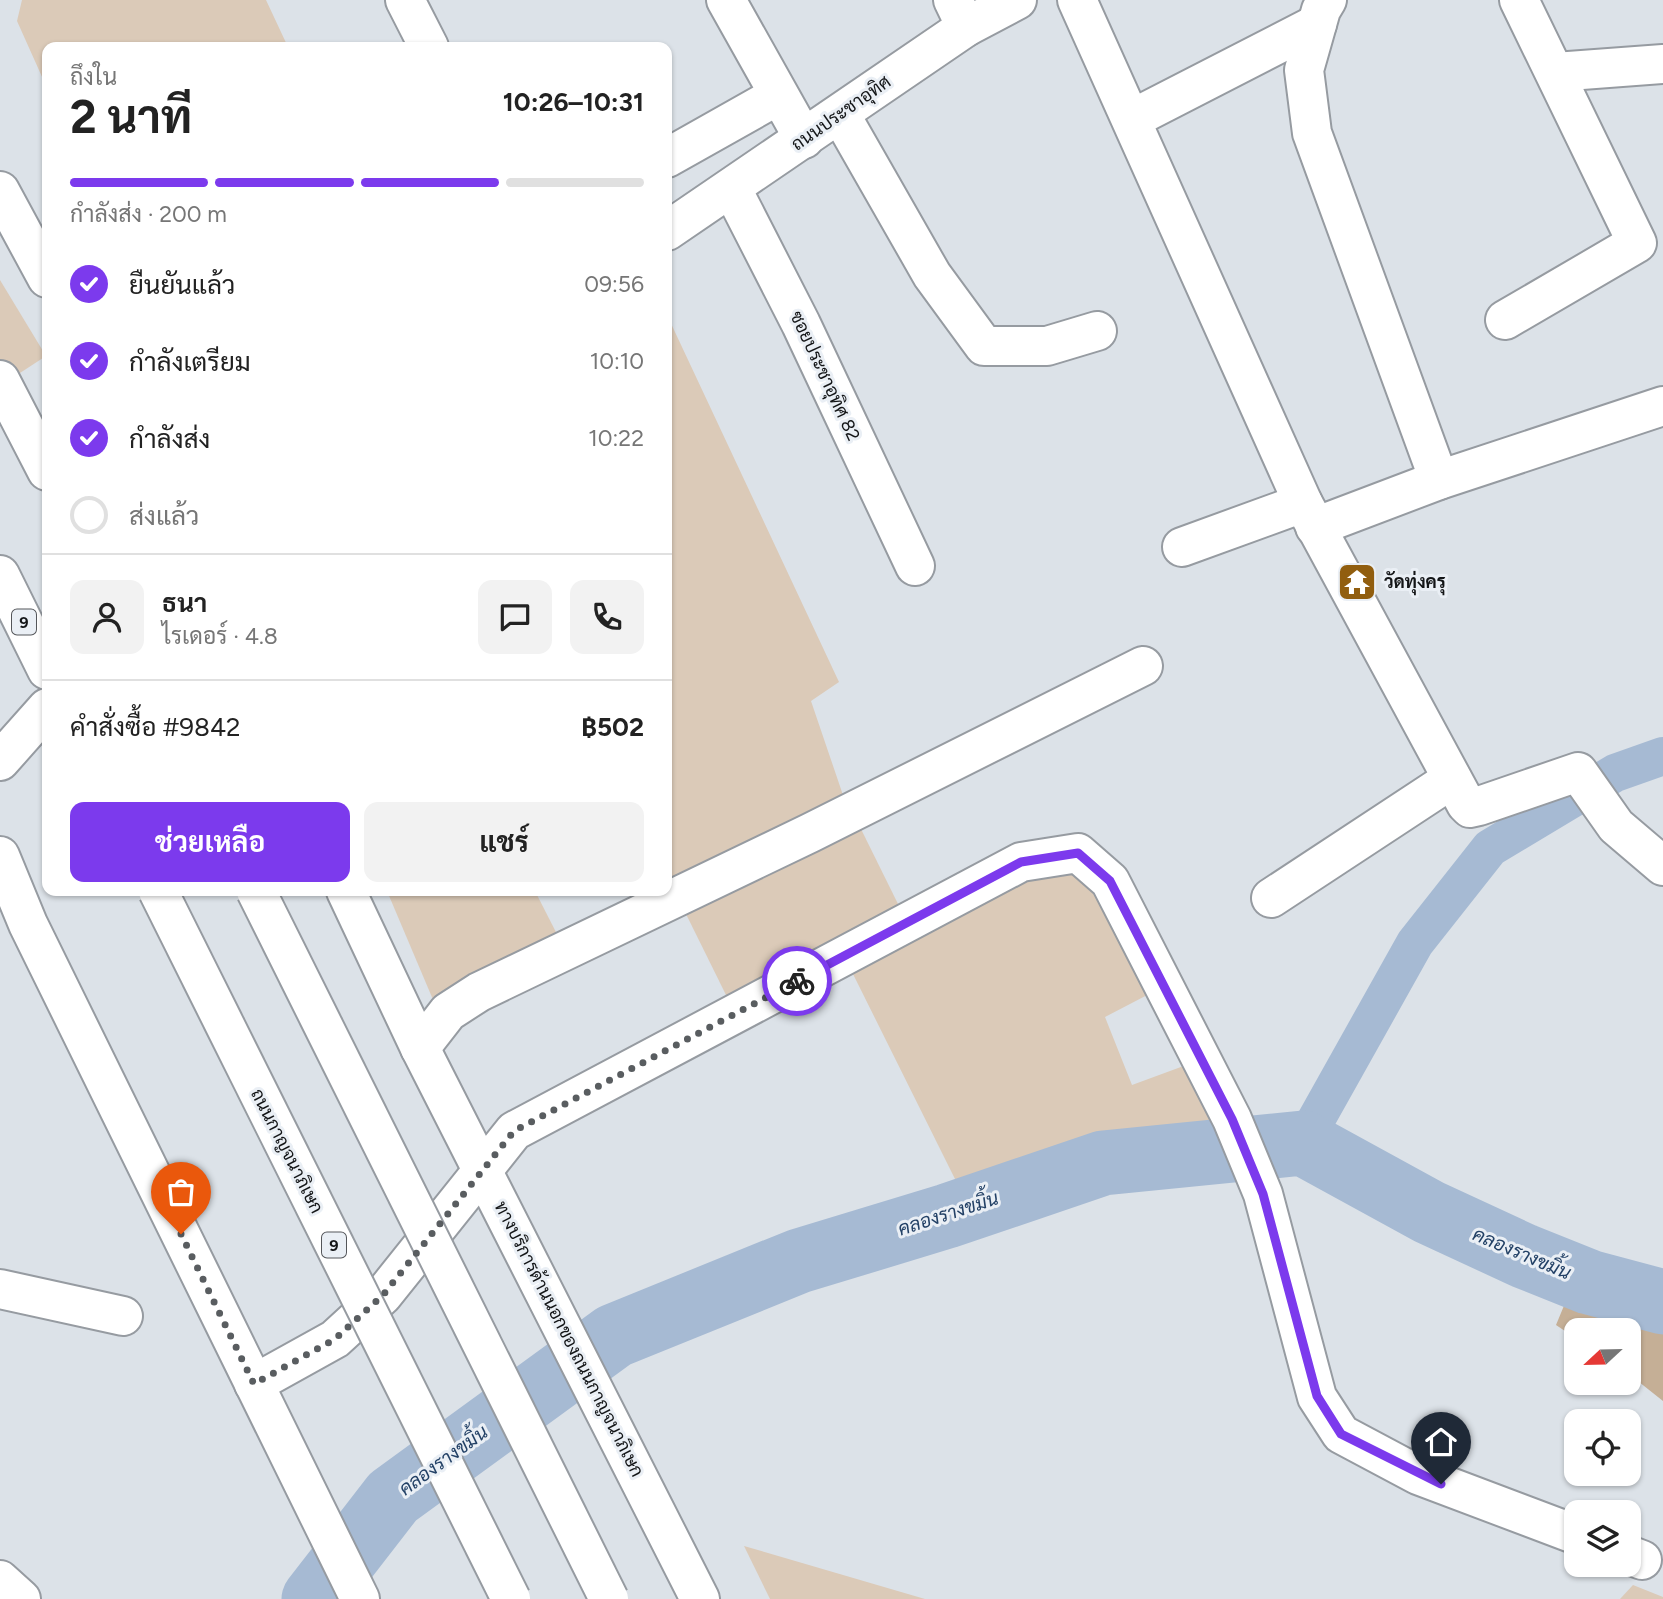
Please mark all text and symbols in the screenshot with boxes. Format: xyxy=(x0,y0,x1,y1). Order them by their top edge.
text: ถึงใน xyxy=(70,63,117,91)
street label: ถนนประชาอุทิศ xyxy=(787,71,896,156)
text: 10:26–10:31 xyxy=(503,86,644,118)
text: 2 นาที xyxy=(70,89,192,145)
text: กำลังส่ง · 200 m xyxy=(70,200,227,228)
icon: check xyxy=(70,265,108,303)
text: ยืนยันแล้ว xyxy=(129,269,235,301)
text: 09:56 xyxy=(584,270,644,298)
street label: ซอยประชาอุทิศ 82 xyxy=(784,308,865,445)
icon: check xyxy=(70,342,108,380)
text: กำลังเตรียม xyxy=(129,346,251,378)
text: 10:10 xyxy=(590,347,644,375)
icon: check xyxy=(70,419,108,457)
text: กำลังส่ง xyxy=(129,423,210,455)
text: 10:22 xyxy=(588,424,644,452)
text: ส่งแล้ว xyxy=(129,500,199,532)
temple icon: วัดทุ่งครุ xyxy=(1336,561,1378,603)
place label: วัดทุ่งครุ xyxy=(1384,570,1446,596)
button: person xyxy=(70,580,144,654)
button: chat xyxy=(478,580,552,654)
button: phone xyxy=(570,580,644,654)
text: ธนา xyxy=(162,587,207,619)
road number: 9 xyxy=(12,610,36,635)
text: ไรเดอร์ · 4.8 xyxy=(162,622,278,650)
text: คำสั่งซื้อ #9842 xyxy=(70,711,241,743)
text: ฿502 xyxy=(581,711,644,743)
button: ช่วยเหลือ xyxy=(70,802,350,882)
button: แชร์ xyxy=(364,802,644,882)
courier xyxy=(762,946,832,1016)
icon: bike xyxy=(778,962,816,1000)
street label: ถนนกาญจนาภิเษก xyxy=(246,1085,328,1217)
pin xyxy=(151,1162,211,1234)
icon: bag xyxy=(162,1173,200,1211)
water label: คลองรางขมิ้น xyxy=(893,1181,1001,1241)
street label: ทางบริการด้านนอกของถนนกาญจนาภิเษก xyxy=(490,1197,649,1480)
water label: คลองรางขมิ้น xyxy=(1469,1217,1577,1284)
road number: 9 xyxy=(322,1232,346,1258)
north arrow xyxy=(1564,1318,1642,1395)
map controls xyxy=(1564,1318,1641,1577)
button: locate xyxy=(1564,1409,1641,1486)
pin xyxy=(1411,1412,1471,1484)
water label: คลองรางขมิ้น xyxy=(391,1415,492,1500)
icon: home xyxy=(1422,1423,1460,1461)
button: layers xyxy=(1564,1500,1641,1577)

